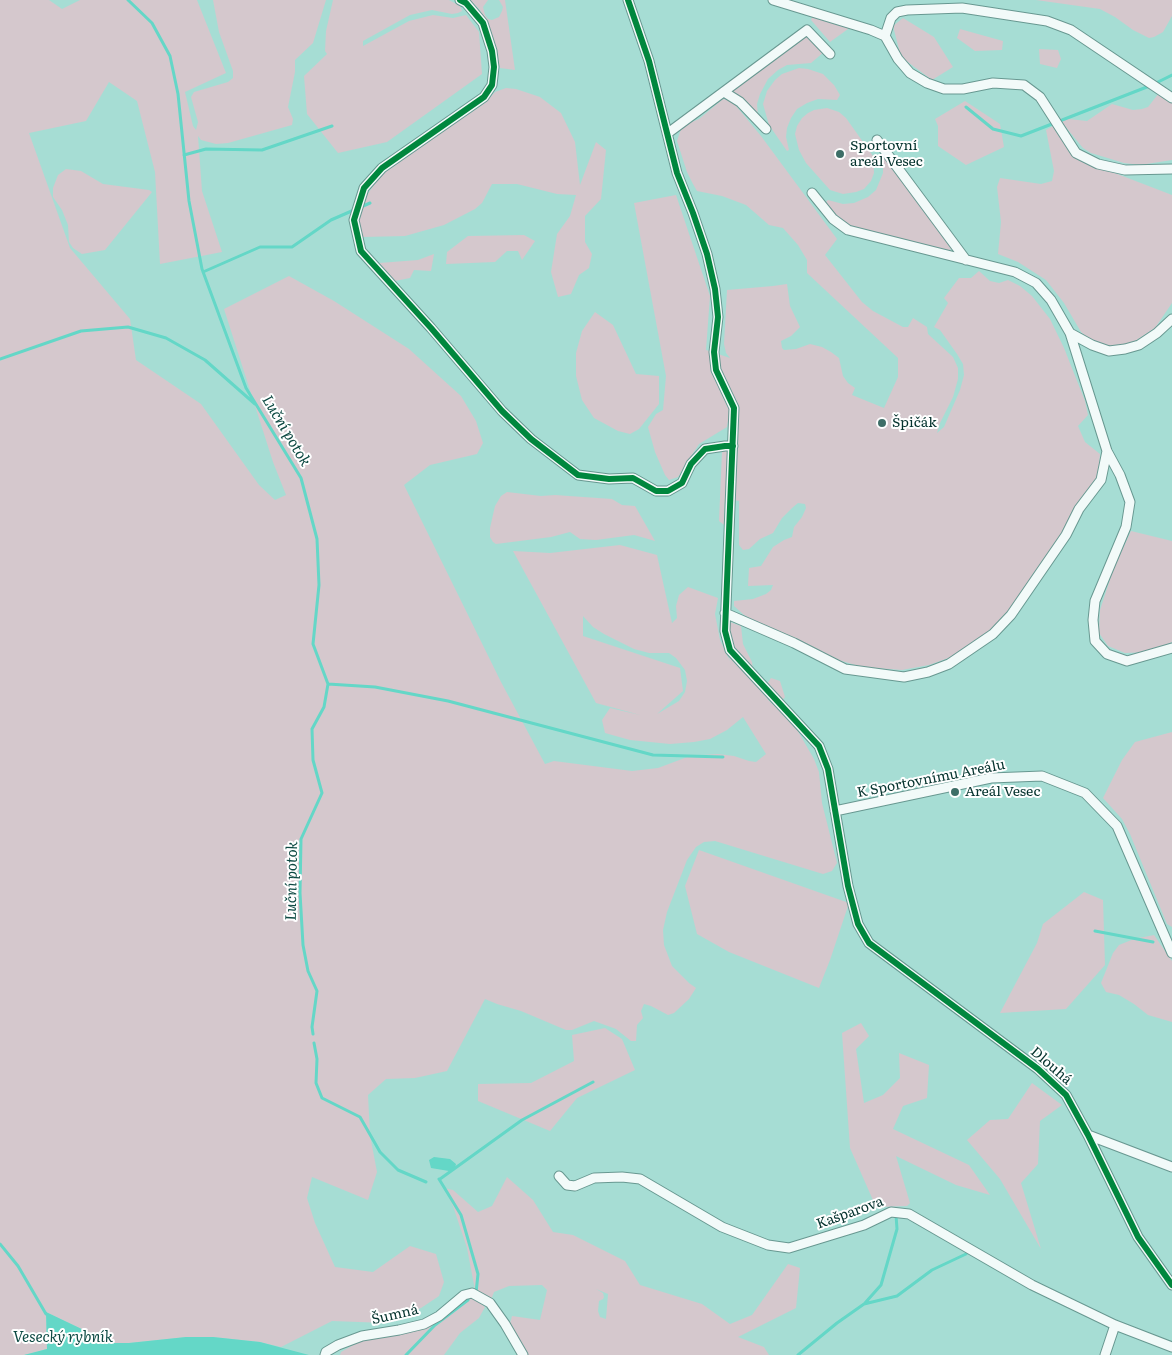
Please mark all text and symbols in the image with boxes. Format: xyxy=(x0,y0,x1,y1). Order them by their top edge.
place label: Sportovní areál Vesec xyxy=(850,138,923,170)
marker: Sportovní areál Vesec xyxy=(834,148,846,160)
water label: Luční potok xyxy=(258,392,314,470)
place label: Špičák xyxy=(892,415,937,431)
marker: Špičák xyxy=(876,417,888,429)
street label: K Sportovnímu Areálu xyxy=(856,756,1006,802)
place label: Areál Vesec xyxy=(965,784,1040,800)
marker: Areál Vesec xyxy=(949,786,961,798)
water label: Luční potok xyxy=(282,841,302,921)
street label: Dlouhá xyxy=(1027,1044,1075,1088)
street label: Kašparova xyxy=(814,1193,886,1233)
street label: Šumná xyxy=(370,1301,420,1329)
water label: Vesecký rybník xyxy=(13,1329,113,1347)

